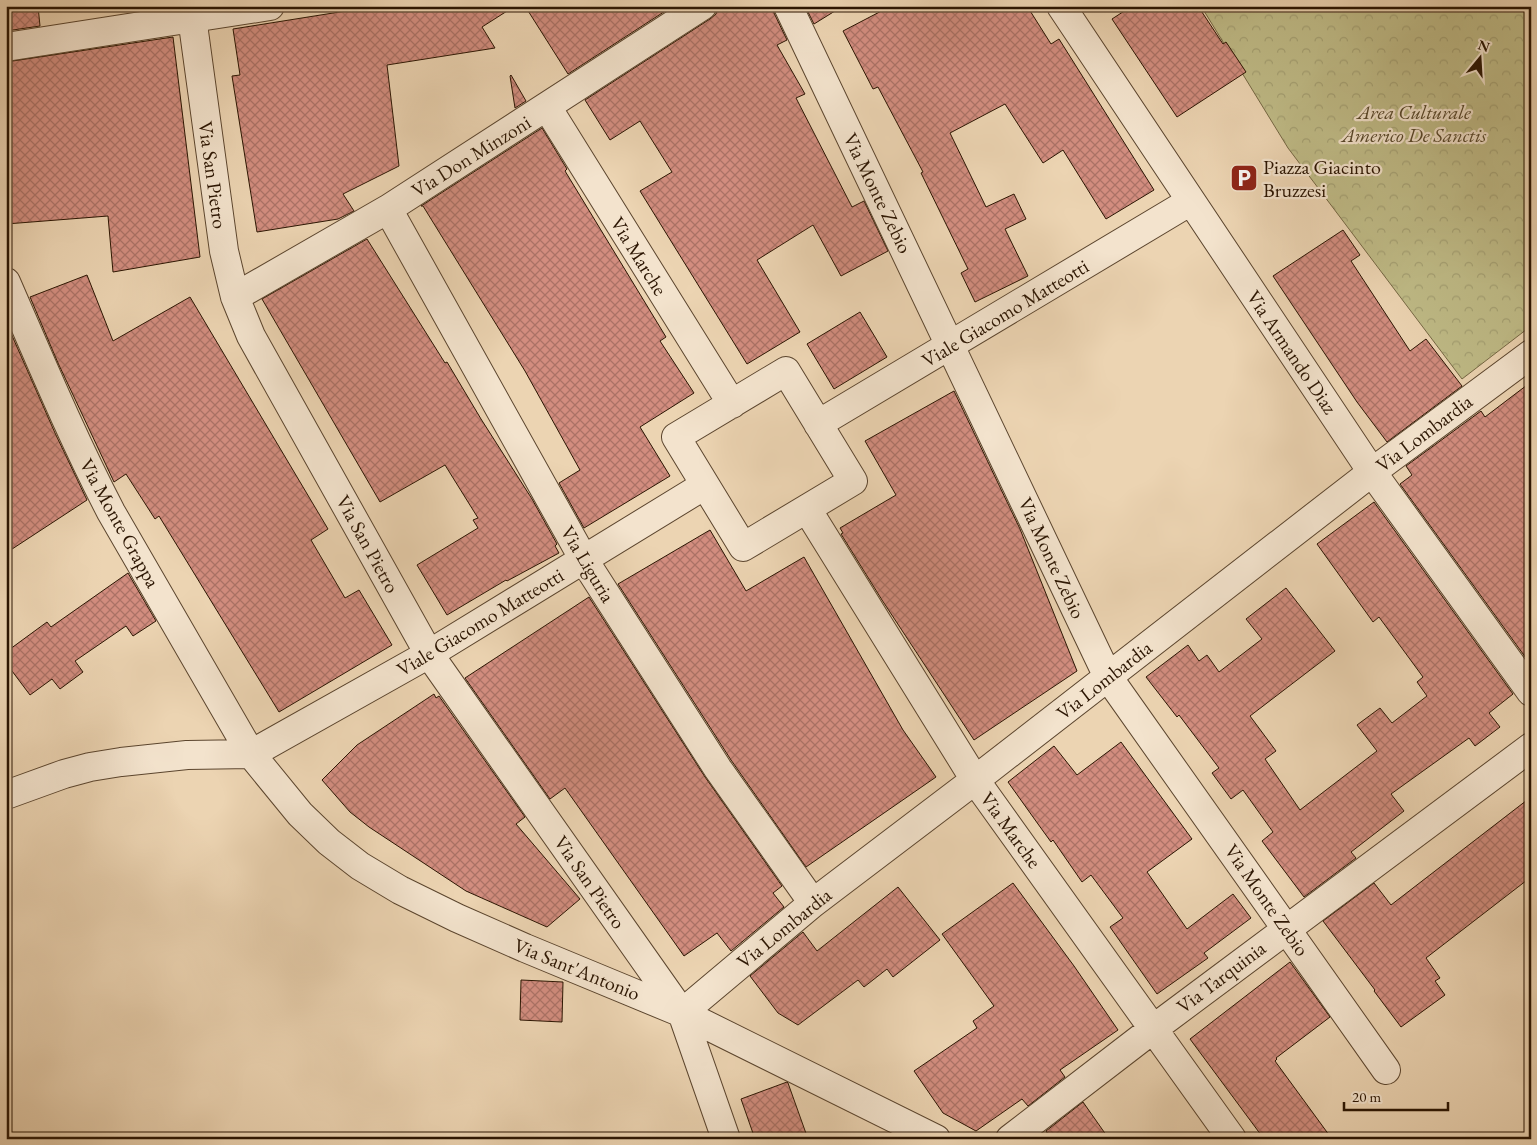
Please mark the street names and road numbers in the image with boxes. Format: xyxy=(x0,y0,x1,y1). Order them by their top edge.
street label: Via Don Minzoni xyxy=(407,109,536,203)
street label: Via San Pietro xyxy=(193,120,233,231)
street label: Via Monte Zebio xyxy=(838,128,918,258)
street label: Via Marche xyxy=(605,212,674,301)
street label: Viale Giacomo Matteotti xyxy=(917,253,1093,373)
street label: Via Armando Diaz xyxy=(1241,285,1343,419)
street label: Via Lombardia xyxy=(1370,388,1478,478)
street label: Via Monte Grappa xyxy=(74,454,166,592)
street label: Via San Pietro xyxy=(330,490,406,598)
street label: Via Monte Zebio xyxy=(1013,493,1092,623)
street label: Via Liguria xyxy=(555,521,621,607)
street label: Viale Giacomo Matteotti xyxy=(392,562,568,682)
street label: Via Lombardia xyxy=(1051,634,1157,726)
street label: Via Marche xyxy=(974,787,1048,874)
street label: Via San Pietro xyxy=(548,830,632,934)
street label: Via Monte Zebio xyxy=(1219,839,1315,961)
street label: Via Lombardia xyxy=(731,882,837,974)
street label: Via Sant'Antonio xyxy=(510,932,644,1006)
street label: Via Tarquinia xyxy=(1171,935,1271,1019)

